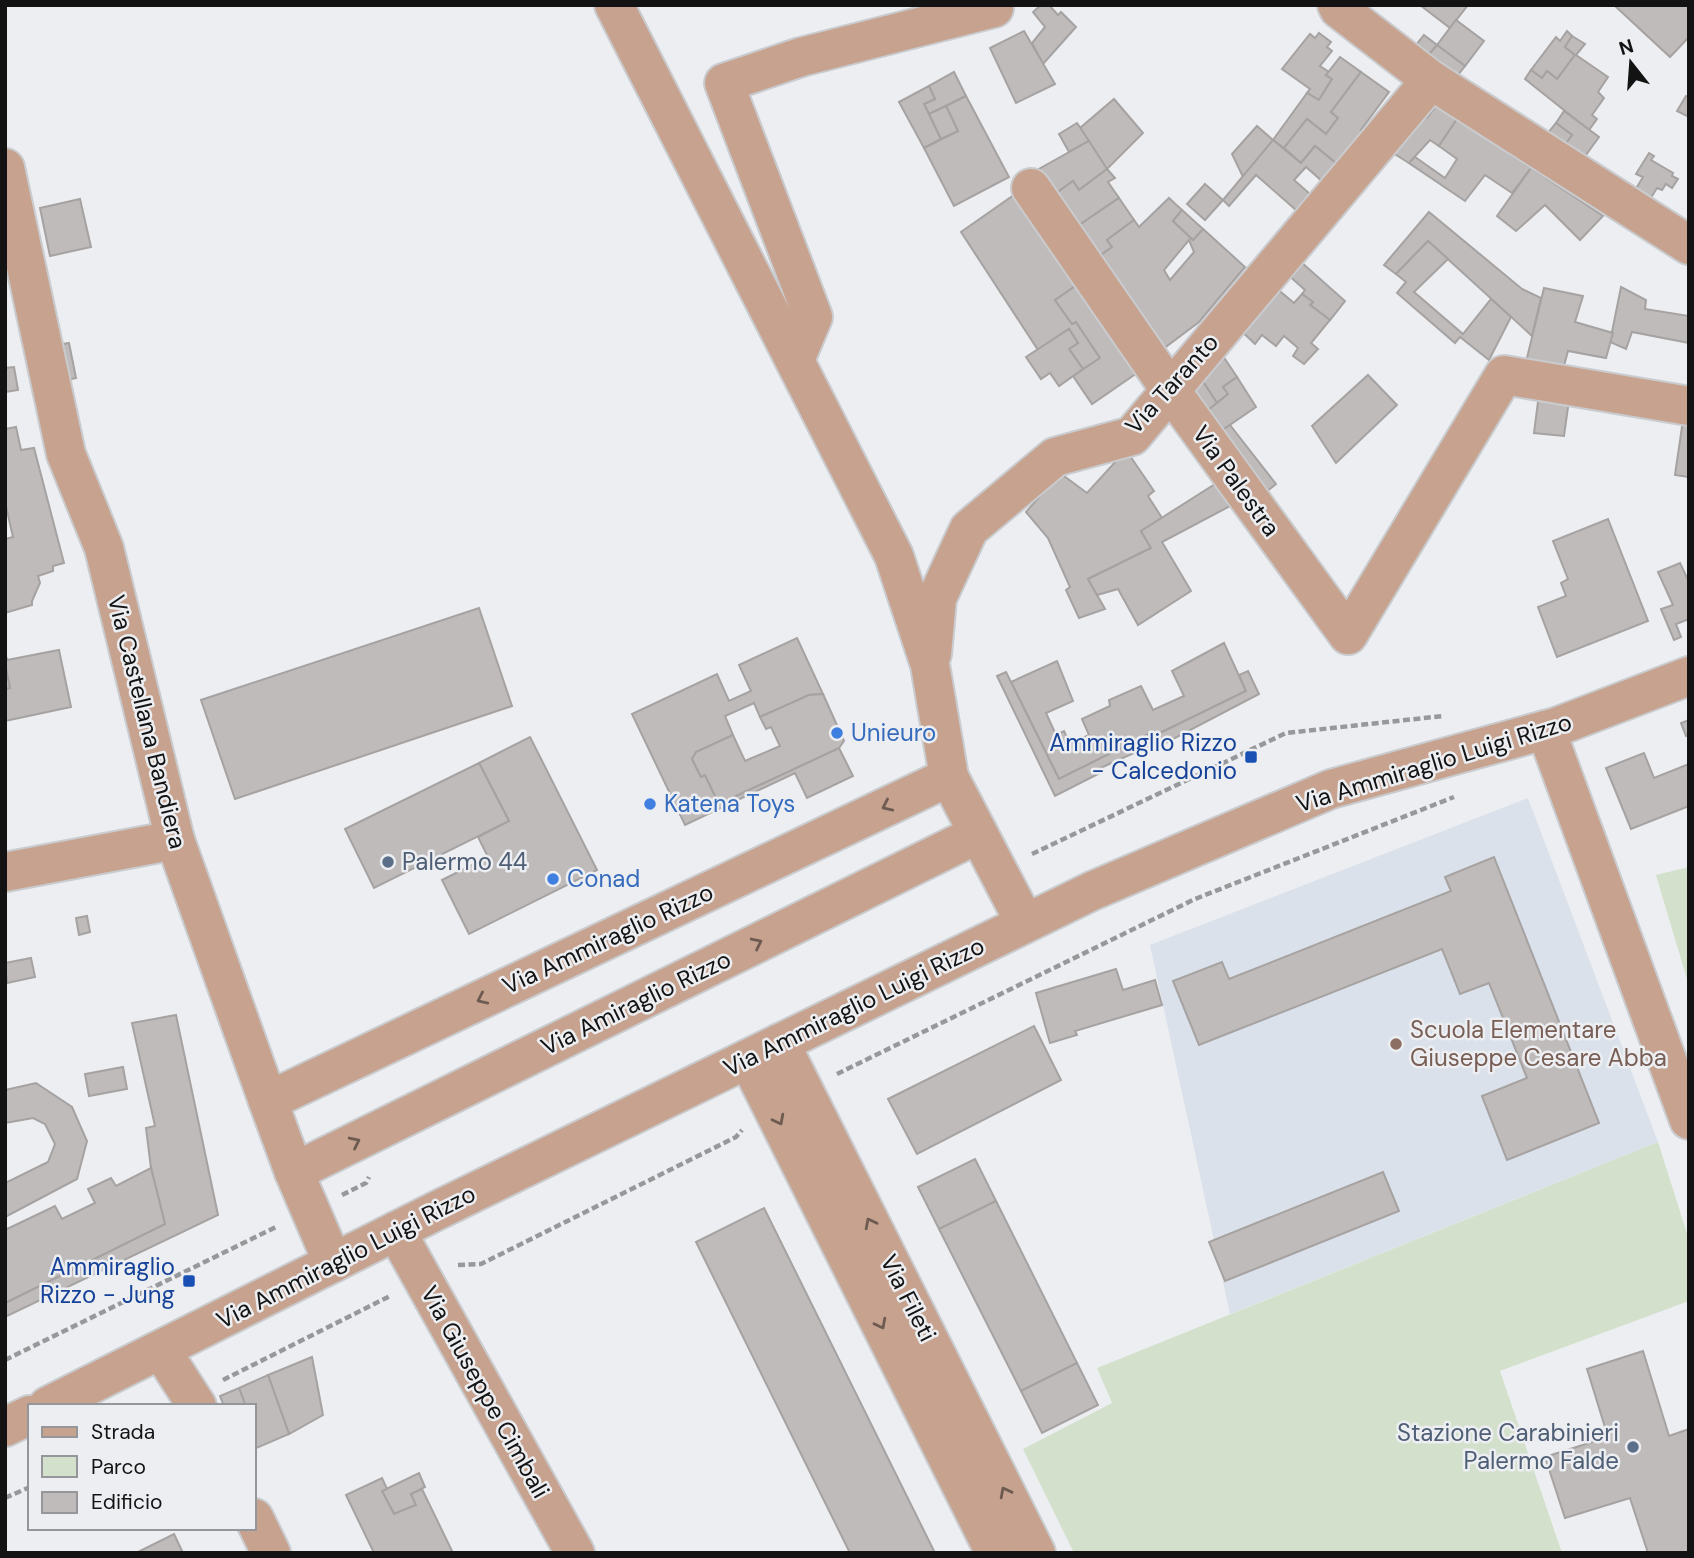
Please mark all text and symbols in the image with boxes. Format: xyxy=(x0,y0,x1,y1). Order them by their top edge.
north arrow xyxy=(1596,28,1666,98)
text: N xyxy=(1616,33,1636,61)
street label: Via Taranto xyxy=(1118,327,1225,440)
street label: Via Palestra xyxy=(1186,419,1287,542)
street label: Via Castellana Bandiera xyxy=(101,592,194,852)
street label: Via Ammiraglio Luigi Rizzo xyxy=(1292,706,1575,819)
place label: Unieuro xyxy=(851,717,936,748)
marker: Unieuro xyxy=(829,725,845,741)
place label: Ammiraglio Rizzo - Calcedonio xyxy=(1049,727,1237,786)
marker: Ammiraglio Rizzo - Calcedonio xyxy=(1243,749,1259,765)
place label: Katena Toys xyxy=(664,788,795,819)
marker: Katena Toys xyxy=(642,796,658,812)
one-way arrow xyxy=(882,798,894,812)
place label: Palermo 44 xyxy=(402,846,527,877)
marker: Palermo 44 xyxy=(380,854,396,870)
place label: Conad xyxy=(567,863,640,894)
marker: Conad xyxy=(545,871,561,887)
street label: Via Ammiraglio Rizzo xyxy=(497,876,718,1001)
street label: Via Ammiraglio Luigi Rizzo xyxy=(718,930,989,1083)
one-way arrow xyxy=(750,938,762,952)
street label: Via Amiraglio Rizzo xyxy=(536,943,736,1062)
one-way arrow xyxy=(477,991,490,1005)
place label: Scuola Elementare Giuseppe Cesare Abba xyxy=(1410,1014,1667,1073)
marker: Scuola Elementare Giuseppe Cesare Abba xyxy=(1388,1036,1404,1052)
one-way arrow xyxy=(770,1113,784,1125)
one-way arrow xyxy=(348,1136,360,1150)
street label: Via Ammiraglio Luigi Rizzo xyxy=(211,1178,481,1335)
one-way arrow xyxy=(864,1218,878,1230)
street label: Via Fileti xyxy=(873,1249,944,1347)
place label: Ammiraglio Rizzo - Jung xyxy=(40,1251,175,1310)
marker: Ammiraglio Rizzo - Jung xyxy=(181,1273,197,1289)
street label: Via Giuseppe Cimbali xyxy=(414,1280,557,1503)
one-way arrow xyxy=(872,1317,886,1329)
legend xyxy=(28,1404,256,1530)
place label: Stazione Carabinieri Palermo Falde xyxy=(1397,1417,1619,1476)
text: Strada xyxy=(91,1418,155,1446)
marker: Stazione Carabinieri Palermo Falde xyxy=(1625,1439,1641,1455)
text: Parco xyxy=(91,1453,146,1481)
one-way arrow xyxy=(999,1487,1013,1499)
text: Edificio xyxy=(91,1488,162,1516)

